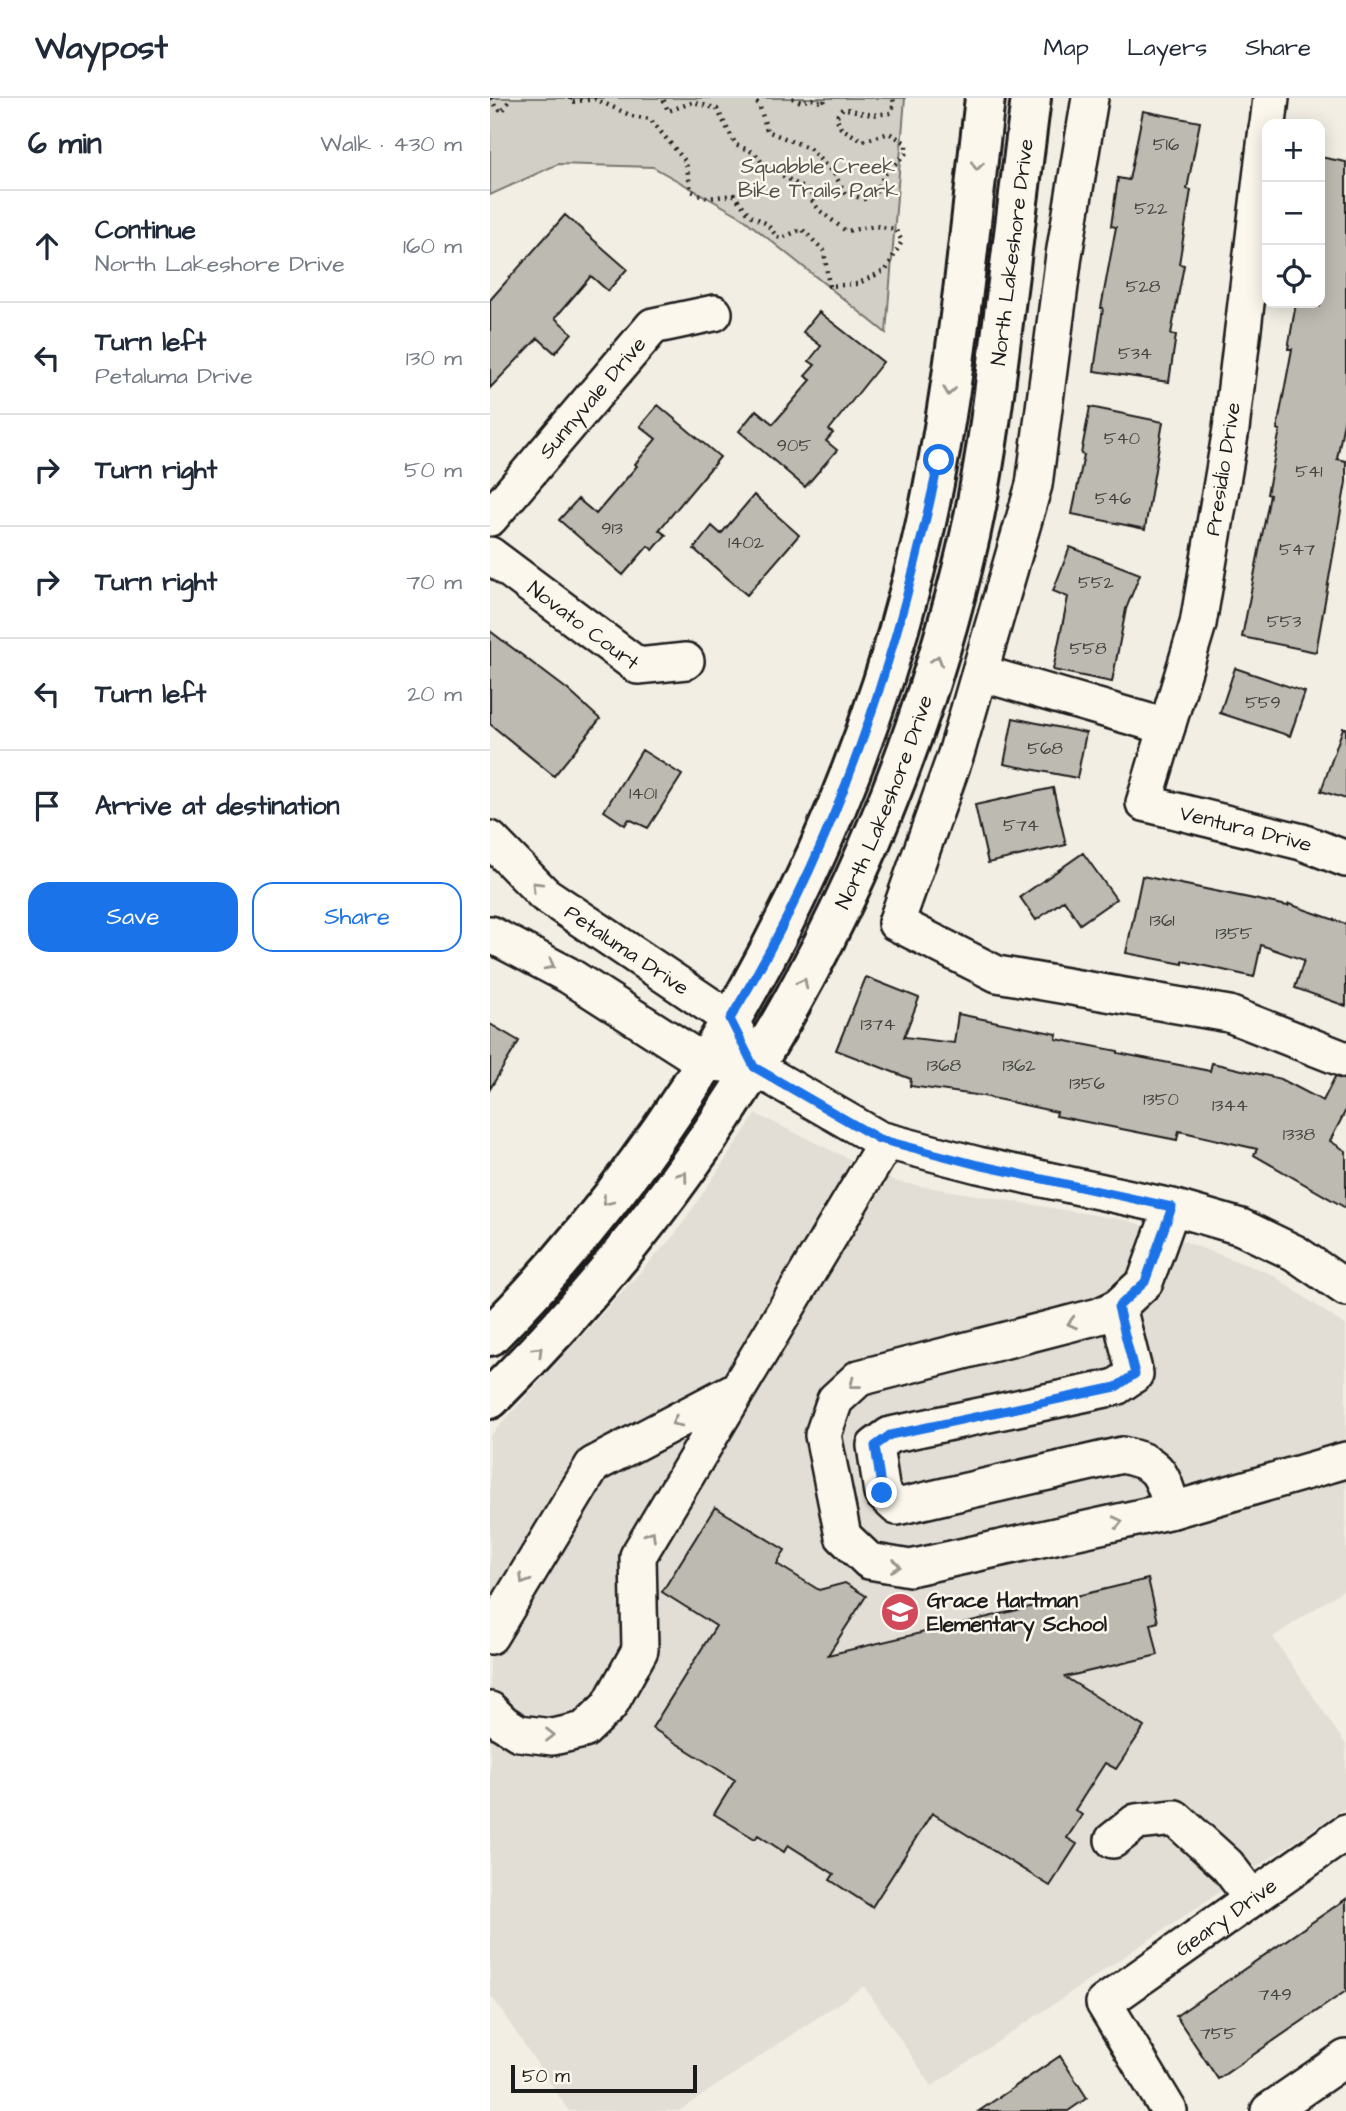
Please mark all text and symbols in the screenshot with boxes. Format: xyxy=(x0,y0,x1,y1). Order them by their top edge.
text: Waypost xyxy=(35,25,168,71)
text: Map xyxy=(1044,31,1089,65)
text: Layers xyxy=(1127,31,1207,65)
text: Share xyxy=(1245,31,1311,65)
map controls xyxy=(1262,119,1325,308)
button: + xyxy=(1262,119,1325,182)
text: 6 min xyxy=(28,123,102,165)
text: Walk · 430 m xyxy=(320,128,462,160)
house number: 516 xyxy=(1153,132,1179,157)
street label: North Lakeshore Drive xyxy=(983,137,1040,367)
park label: Squabble Creek Bike Trails Park xyxy=(738,152,898,205)
one-way arrow xyxy=(970,161,985,172)
button: − xyxy=(1262,182,1325,245)
house number: 522 xyxy=(1134,196,1168,221)
text: Continue xyxy=(95,212,196,248)
icon: ahead xyxy=(28,227,66,265)
text: 160 m xyxy=(403,230,462,262)
button: locate xyxy=(1262,245,1325,308)
text: North Lakeshore Drive xyxy=(95,248,345,280)
house number: 528 xyxy=(1126,274,1161,299)
text: Turn left xyxy=(95,324,206,360)
street label: Sunnyvale Drive xyxy=(532,330,653,465)
icon: left xyxy=(28,339,66,377)
house number: 534 xyxy=(1118,341,1152,366)
text: 130 m xyxy=(406,342,462,374)
text: Petaluma Drive xyxy=(95,360,253,392)
one-way arrow xyxy=(942,386,957,397)
street label: Presidio Drive xyxy=(1198,400,1248,538)
house number: 540 xyxy=(1104,426,1140,451)
house number: 905 xyxy=(777,433,811,458)
route start xyxy=(923,444,954,475)
icon: right xyxy=(28,451,66,489)
text: Turn right xyxy=(95,452,217,488)
text: 50 m xyxy=(404,454,462,486)
house number: 541 xyxy=(1295,459,1323,484)
house number: 546 xyxy=(1095,486,1131,511)
house number: 913 xyxy=(601,516,623,541)
house number: 1402 xyxy=(728,530,765,555)
house number: 547 xyxy=(1279,537,1315,562)
icon: right xyxy=(28,563,66,601)
text: Turn right xyxy=(95,564,217,600)
text: 70 m xyxy=(406,566,462,598)
house number: 552 xyxy=(1078,570,1115,595)
street label: Novato Court xyxy=(522,574,646,677)
house number: 553 xyxy=(1267,609,1301,634)
house number: 558 xyxy=(1069,636,1107,661)
one-way arrow xyxy=(928,654,943,666)
icon: left xyxy=(28,675,66,713)
text: Turn left xyxy=(95,676,206,712)
text: 20 m xyxy=(407,678,462,710)
house number: 559 xyxy=(1245,690,1281,715)
street label: North Lakeshore Drive xyxy=(828,691,940,914)
house number: 568 xyxy=(1027,736,1063,761)
house number: 1401 xyxy=(629,781,657,806)
icon: arrive xyxy=(28,787,66,825)
text: Arrive at destination xyxy=(95,788,340,824)
street label: Ventura Drive xyxy=(1177,798,1317,859)
house number: 574 xyxy=(1003,813,1039,838)
one-way arrow xyxy=(532,881,545,894)
button: Save xyxy=(28,882,238,952)
button: Share xyxy=(252,882,462,952)
street label: Petaluma Drive xyxy=(559,898,695,1002)
house number: 1361 xyxy=(1149,908,1175,933)
house number: 1355 xyxy=(1216,921,1253,946)
one-way arrow xyxy=(543,957,556,970)
one-way arrow xyxy=(795,977,809,990)
house number: 1374 xyxy=(861,1012,895,1037)
house number: 1368 xyxy=(927,1053,962,1078)
house number: 1362 xyxy=(1002,1053,1036,1078)
house number: 1356 xyxy=(1069,1071,1105,1096)
house number: 1350 xyxy=(1143,1087,1179,1112)
house number: 1344 xyxy=(1212,1093,1248,1118)
house number: 1338 xyxy=(1283,1122,1315,1147)
one-way arrow xyxy=(675,1171,688,1183)
one-way arrow xyxy=(603,1193,616,1206)
one-way arrow xyxy=(1066,1315,1078,1329)
one-way arrow xyxy=(530,1346,543,1359)
one-way arrow xyxy=(849,1376,861,1388)
one-way arrow xyxy=(671,1413,683,1427)
route end xyxy=(866,1477,897,1508)
one-way arrow xyxy=(1112,1515,1124,1530)
one-way arrow xyxy=(643,1530,656,1542)
one-way arrow xyxy=(890,1558,902,1573)
one-way arrow xyxy=(519,1572,532,1585)
place label: Grace Hartman Elementary School xyxy=(927,1586,1108,1642)
school or university icon: Grace Hartman Elementary School xyxy=(879,1591,921,1633)
one-way arrow xyxy=(545,1727,556,1743)
street label: Geary Drive xyxy=(1169,1871,1283,1963)
house number: 749 xyxy=(1258,1982,1292,2007)
house number: 755 xyxy=(1200,2021,1237,2046)
scale bar xyxy=(511,2062,696,2094)
text: 50 m xyxy=(522,2063,570,2090)

